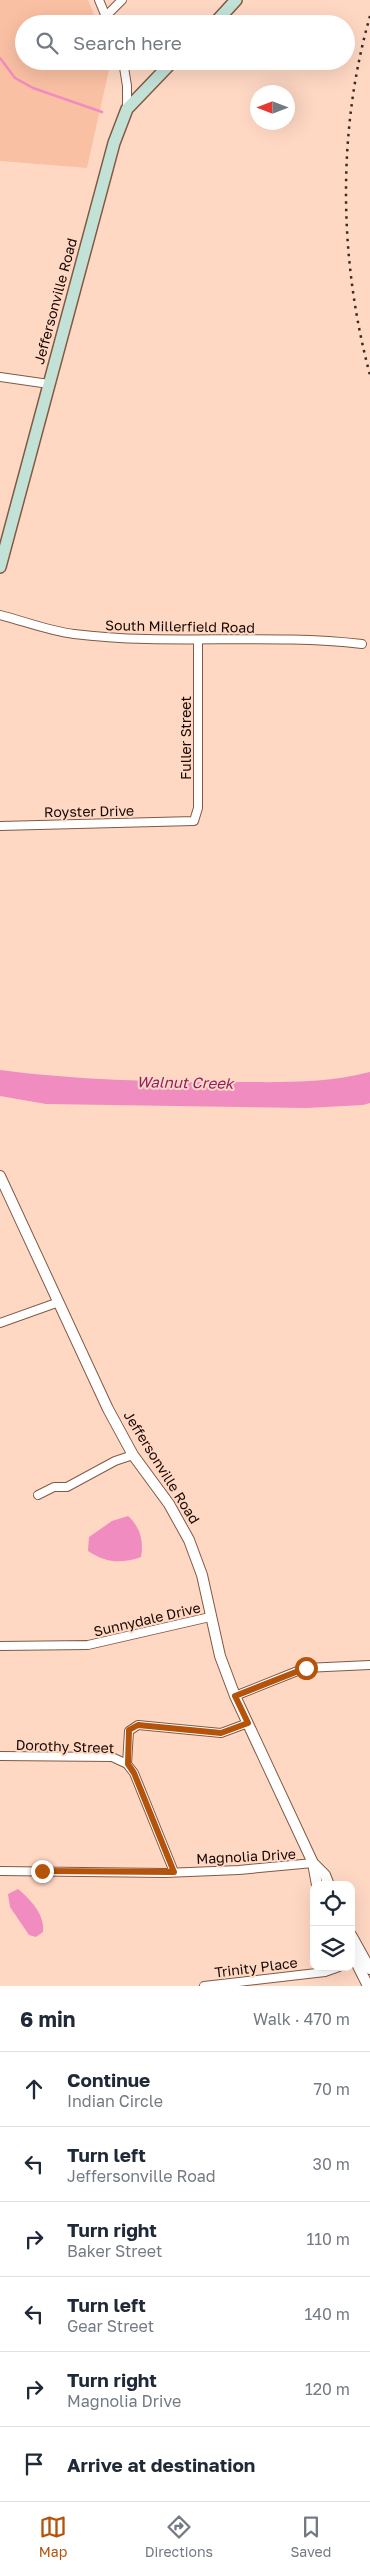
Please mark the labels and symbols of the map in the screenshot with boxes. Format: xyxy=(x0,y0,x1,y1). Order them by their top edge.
north arrow xyxy=(250,85,295,130)
street label: Jeffersonville Road xyxy=(30,236,80,366)
street label: South Millerfield Road xyxy=(105,616,255,636)
street label: Fuller Street xyxy=(177,696,194,780)
street label: Royster Drive xyxy=(44,802,134,820)
water label: Walnut Creek xyxy=(136,1072,235,1092)
street label: Jeffersonville Road xyxy=(120,1407,204,1527)
street label: Sunnydale Drive xyxy=(92,1598,202,1640)
route start xyxy=(295,1657,318,1680)
street label: Dorothy Street xyxy=(15,1736,115,1756)
street label: Magnolia Drive xyxy=(196,1845,296,1867)
route end xyxy=(31,1860,54,1883)
street label: Trinity Place xyxy=(214,1953,298,1981)

